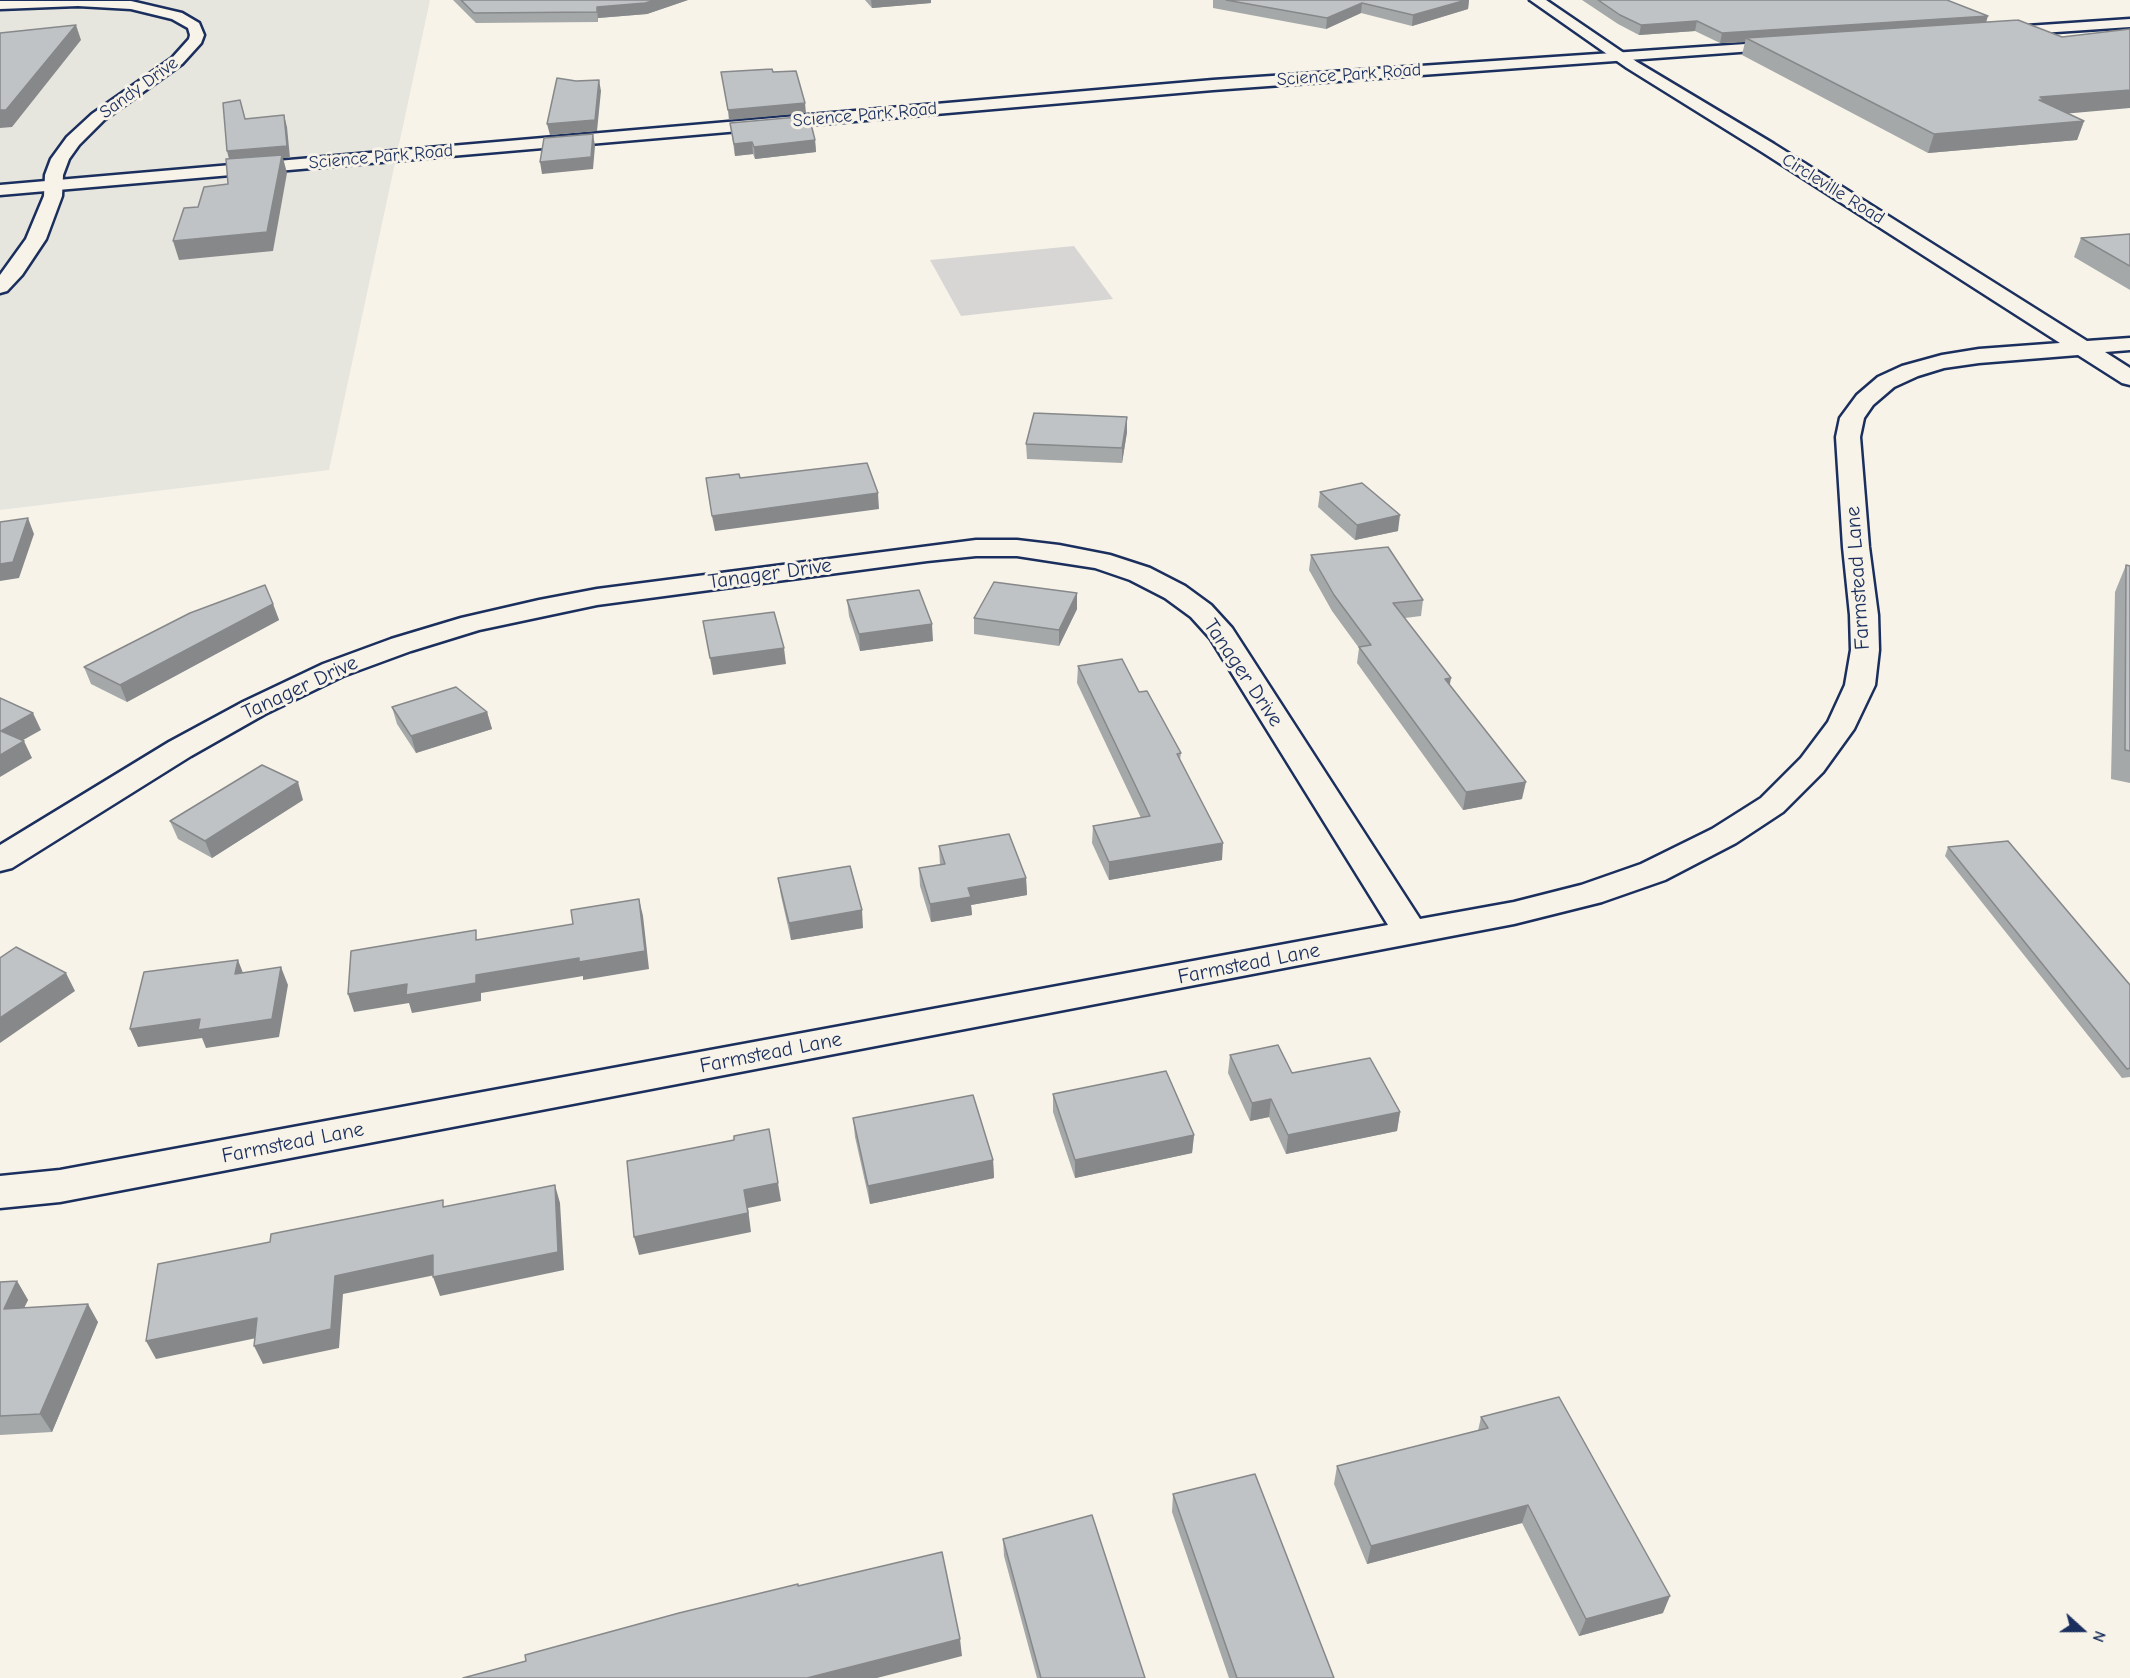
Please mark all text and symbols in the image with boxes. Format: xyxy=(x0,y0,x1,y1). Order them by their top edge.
street label: Sandy Drive xyxy=(96,52,182,124)
street label: Science Park Road xyxy=(1276,59,1422,91)
street label: Science Park Road xyxy=(792,98,938,132)
street label: Science Park Road xyxy=(308,140,454,174)
street label: Circleville Road xyxy=(1778,149,1888,229)
street label: Farmstead Lane xyxy=(1840,505,1876,651)
street label: Tanager Drive xyxy=(707,553,833,595)
street label: Tanager Drive xyxy=(1198,614,1288,732)
street label: Tanager Drive xyxy=(238,650,362,726)
street label: Farmstead Lane xyxy=(1176,938,1322,990)
street label: Farmstead Lane xyxy=(698,1027,844,1079)
street label: Farmstead Lane xyxy=(220,1117,366,1169)
north arrow xyxy=(2052,1600,2112,1660)
text: N xyxy=(2089,1628,2109,1645)

